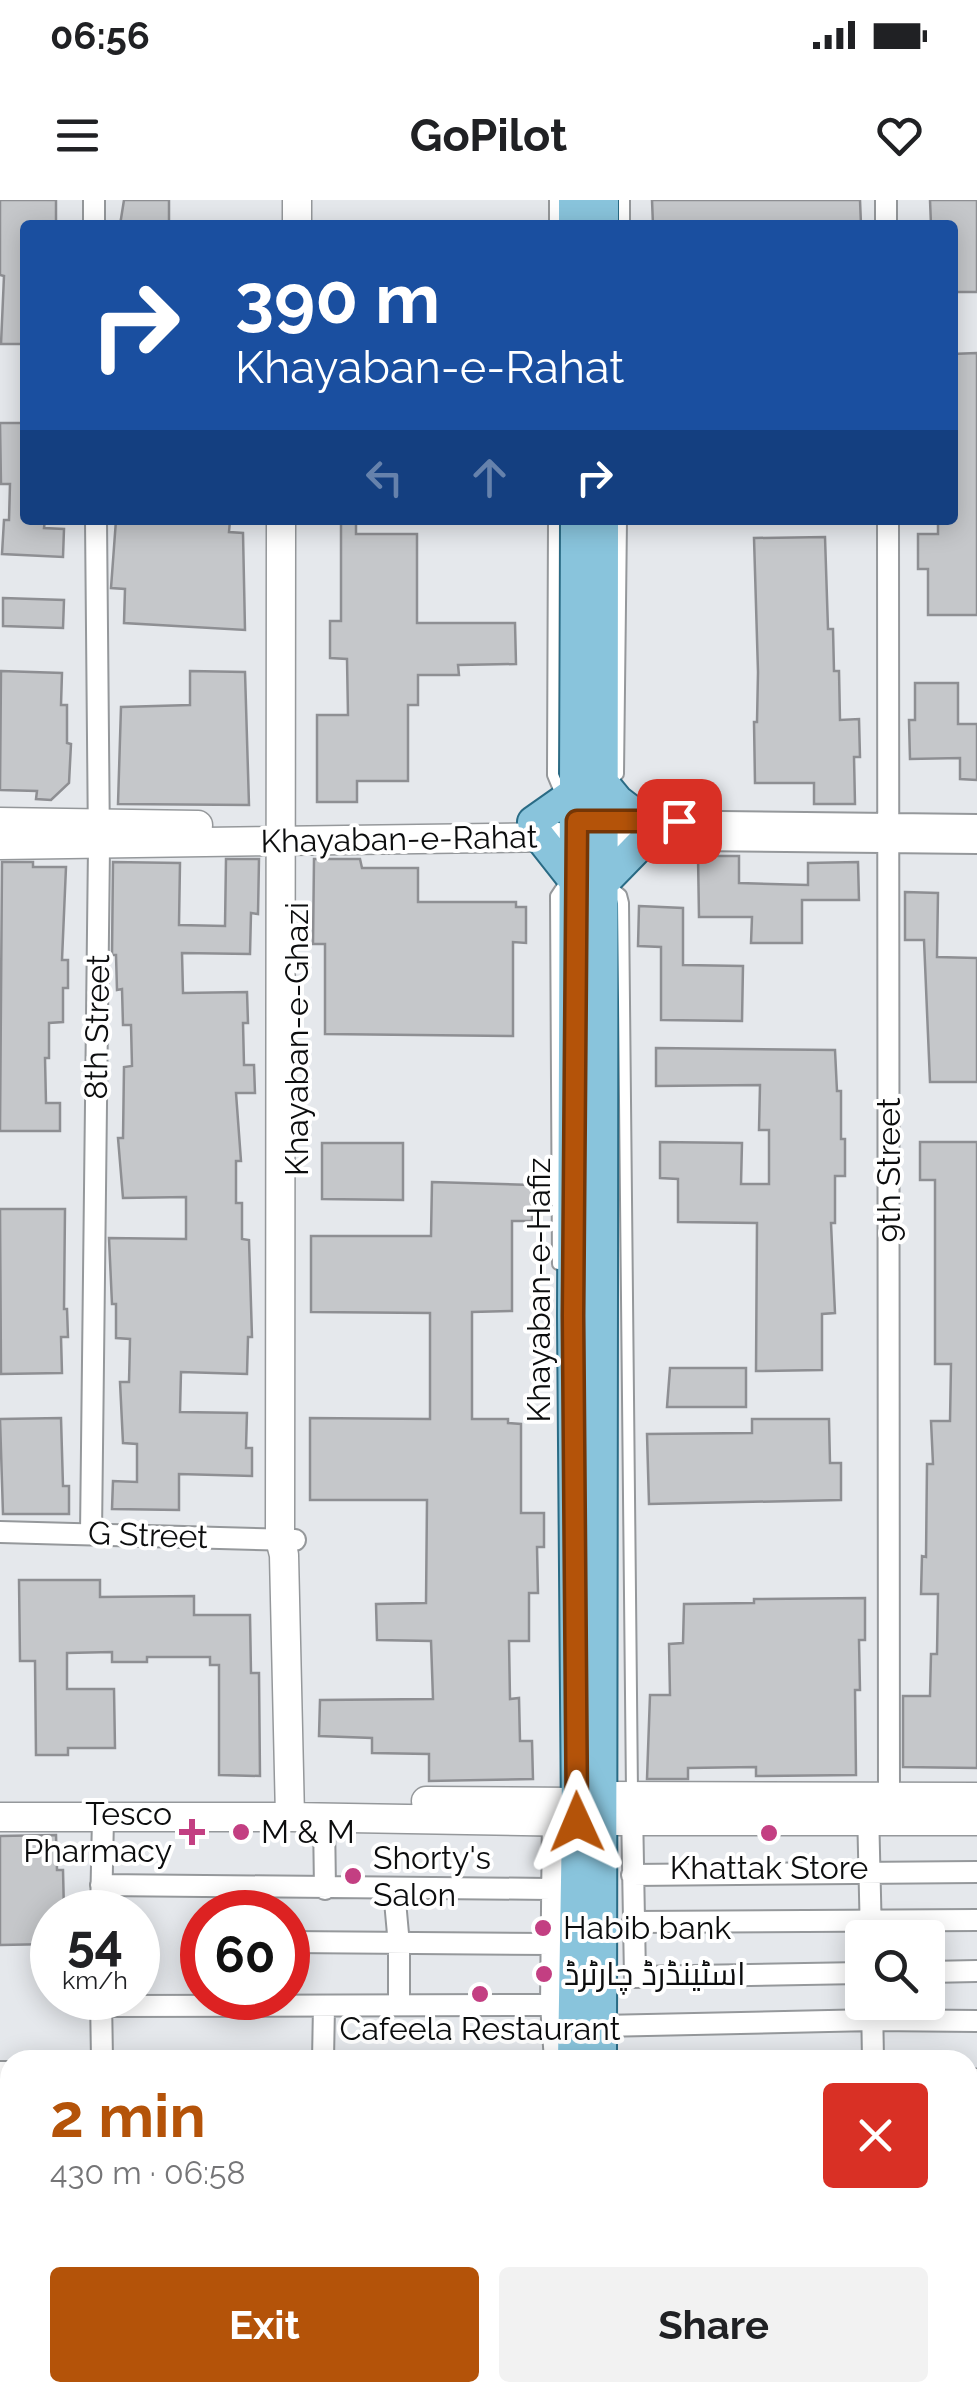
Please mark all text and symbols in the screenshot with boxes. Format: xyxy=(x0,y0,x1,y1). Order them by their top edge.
text: 06:56 xyxy=(50,13,150,58)
icon: menu xyxy=(50,108,105,163)
icon: heart xyxy=(872,108,927,163)
text: GoPilot xyxy=(410,109,567,162)
text: 390 m xyxy=(235,257,440,339)
icon: right xyxy=(70,260,200,390)
text: Khayaban-e-Rahat xyxy=(235,341,624,394)
icon: left xyxy=(357,450,412,505)
icon: ahead xyxy=(462,450,517,505)
icon: right xyxy=(567,450,622,505)
pin xyxy=(637,779,722,864)
icon: arrive xyxy=(652,794,707,849)
street label: Khayaban-e-Rahat xyxy=(260,818,538,859)
street label: Khayaban-e-Ghazi xyxy=(278,902,315,1176)
street label: 8th Street xyxy=(77,954,116,1100)
street label: 9th Street xyxy=(870,1097,907,1243)
street label: Khayaban-e-Hafiz xyxy=(520,1158,557,1422)
street label: G Street xyxy=(88,1514,209,1555)
position arrow xyxy=(525,1770,629,1874)
place label: Tesco Pharmacy xyxy=(23,1795,172,1869)
place label: M & M xyxy=(261,1813,355,1850)
marker: Tesco Pharmacy xyxy=(181,1821,203,1843)
marker: M & M xyxy=(230,1821,252,1843)
marker: Khattak Store xyxy=(758,1822,780,1844)
place label: Shorty's Salon xyxy=(373,1839,491,1913)
place label: Khattak Store xyxy=(670,1849,868,1886)
marker: Shorty's Salon xyxy=(342,1865,364,1887)
speed limit sign: 60 xyxy=(180,1890,310,2020)
place label: Habib bank xyxy=(563,1909,731,1946)
text: 54 xyxy=(67,1913,123,1972)
marker: Habib bank xyxy=(532,1917,554,1939)
map controls xyxy=(845,1920,945,2020)
button: search xyxy=(845,1920,945,2020)
place label: اسٹینڈرڈ چارٹرڈ xyxy=(564,1955,746,1995)
marker: اسٹینڈرڈ چارٹرڈ xyxy=(533,1963,555,1985)
text: km/h xyxy=(62,1965,128,1995)
marker: Cafeela Restaurant xyxy=(469,1983,491,2005)
place label: Cafeela Restaurant xyxy=(340,2010,621,2047)
text: 2 min xyxy=(50,2081,206,2151)
button: close xyxy=(823,2083,928,2188)
text: 430 m · 06:58 xyxy=(50,2154,245,2191)
button: Exit xyxy=(50,2267,479,2382)
button: Share xyxy=(499,2267,928,2382)

